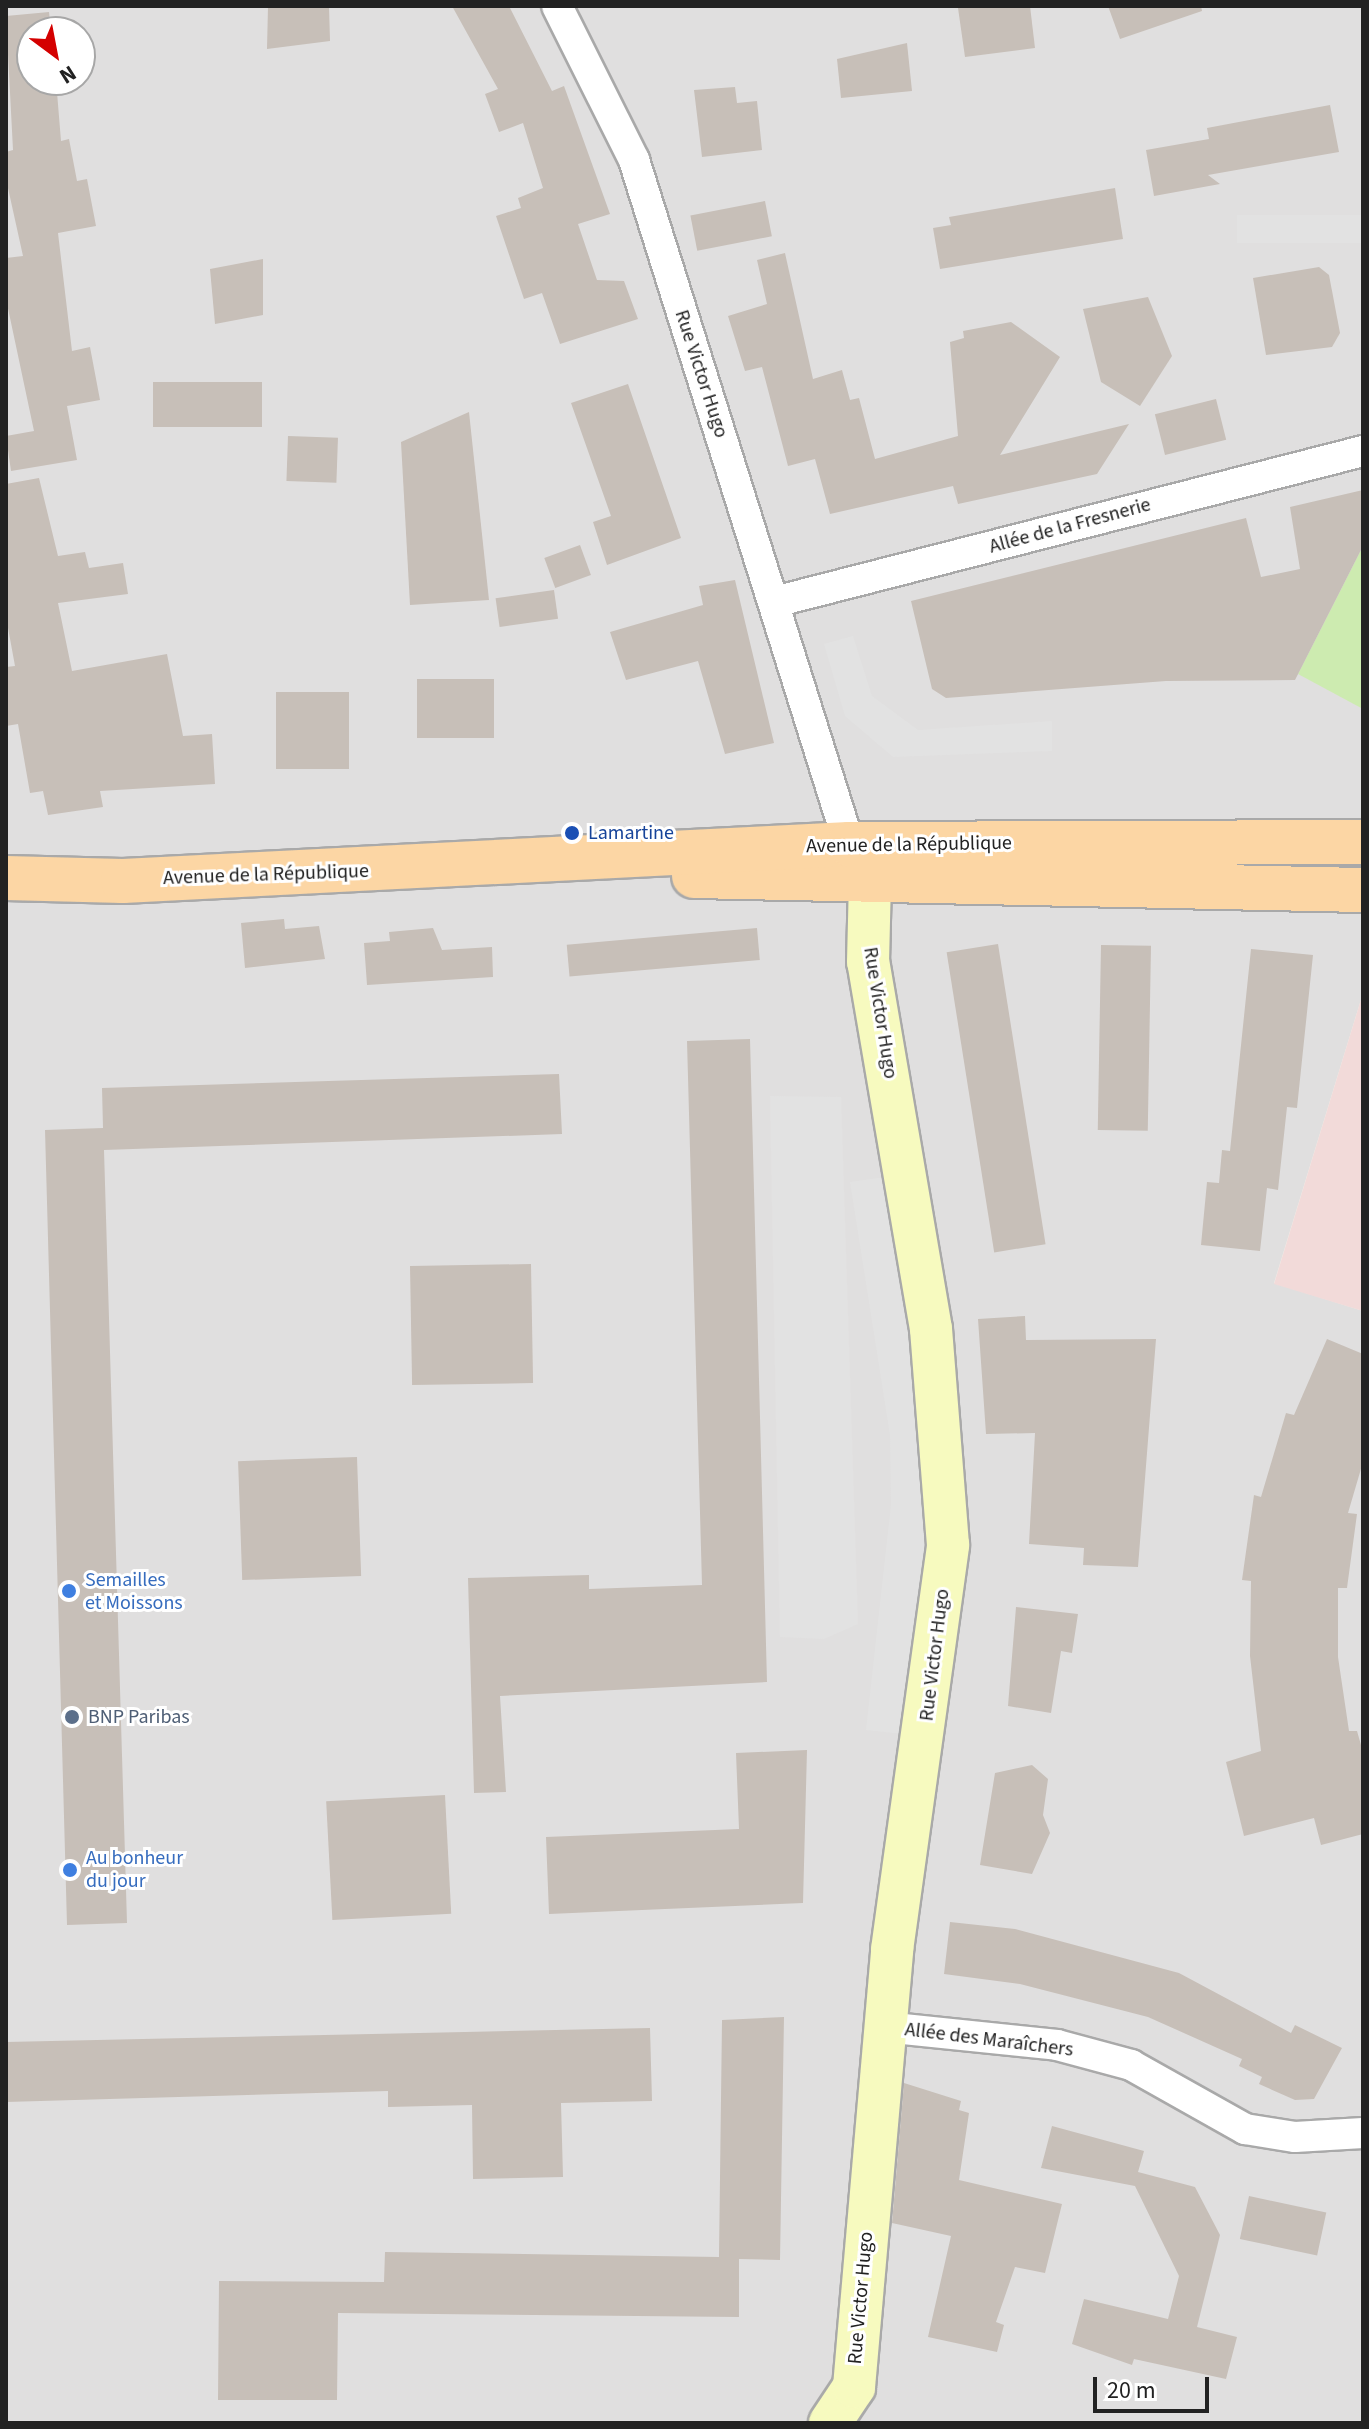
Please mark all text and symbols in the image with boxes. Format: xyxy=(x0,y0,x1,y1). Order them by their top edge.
north arrow xyxy=(16,16,96,96)
text: N xyxy=(53,57,82,92)
street label: Rue Victor Hugo xyxy=(669,307,733,441)
street label: Allée de la Fresnerie xyxy=(987,493,1153,559)
place label: Lamartine xyxy=(588,821,674,845)
marker: Lamartine xyxy=(563,824,581,842)
street label: Avenue de la République xyxy=(806,831,1012,859)
street label: Avenue de la République xyxy=(163,859,369,891)
street label: Rue Victor Hugo xyxy=(858,945,902,1081)
place label: Semailles et Moissons xyxy=(85,1568,183,1615)
marker: Semailles et Moissons xyxy=(60,1582,78,1600)
street label: Rue Victor Hugo xyxy=(915,1587,955,1723)
place label: BNP Paribas xyxy=(88,1705,190,1729)
marker: BNP Paribas xyxy=(63,1708,81,1726)
place label: Au bonheur du jour xyxy=(86,1846,183,1893)
marker: Au bonheur du jour xyxy=(61,1861,79,1879)
street label: Allée des Maraîchers xyxy=(903,2018,1075,2062)
street label: Rue Victor Hugo xyxy=(843,2231,879,2365)
scale bar xyxy=(1097,2361,1213,2411)
text: 20 m xyxy=(1107,2373,1156,2408)

